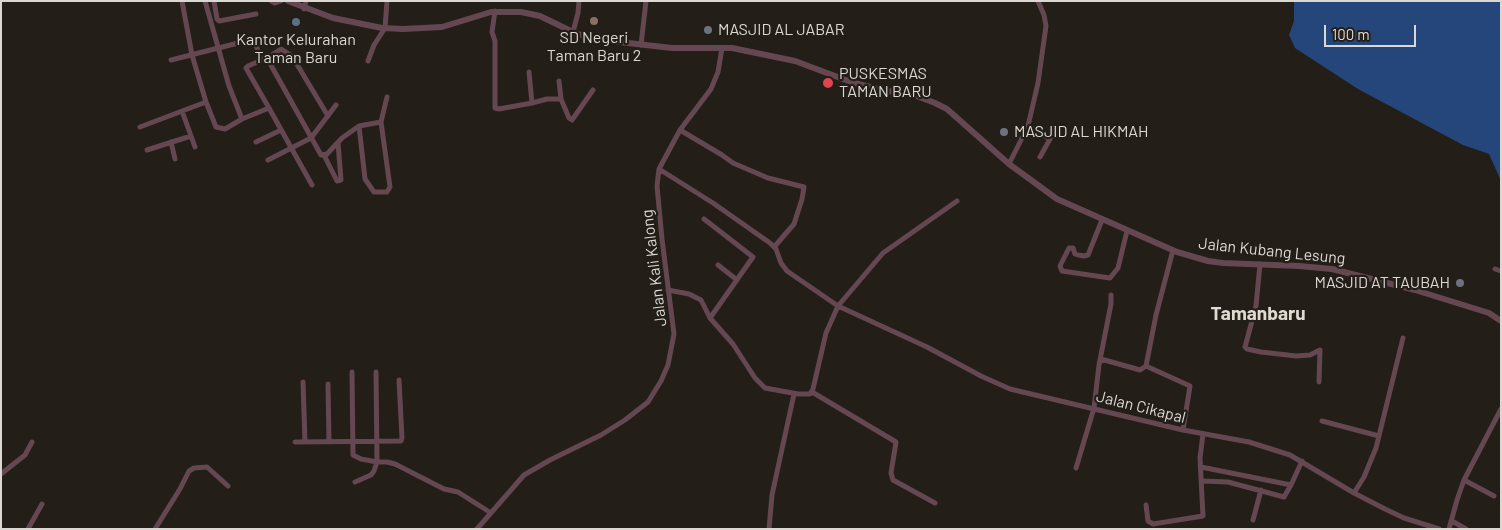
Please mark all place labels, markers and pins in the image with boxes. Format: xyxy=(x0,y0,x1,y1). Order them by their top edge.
marker: SD Negeri Taman Baru 2 xyxy=(588,15,600,27)
marker: Kantor Kelurahan Taman Baru xyxy=(290,16,302,28)
place label: MASJID AL JABAR xyxy=(718,20,844,40)
marker: MASJID AL JABAR xyxy=(702,24,714,36)
place label: SD Negeri Taman Baru 2 xyxy=(547,28,641,66)
place label: Kantor Kelurahan Taman Baru xyxy=(236,30,356,68)
place label: PUSKESMAS TAMAN BARU xyxy=(839,64,932,102)
marker: PUSKESMAS TAMAN BARU xyxy=(821,76,835,90)
place label: MASJID AL HIKMAH xyxy=(1014,122,1148,142)
marker: MASJID AL HIKMAH xyxy=(998,126,1010,138)
place label: MASJID AT TAUBAH xyxy=(1314,273,1450,293)
marker: MASJID AT TAUBAH xyxy=(1454,277,1466,289)

